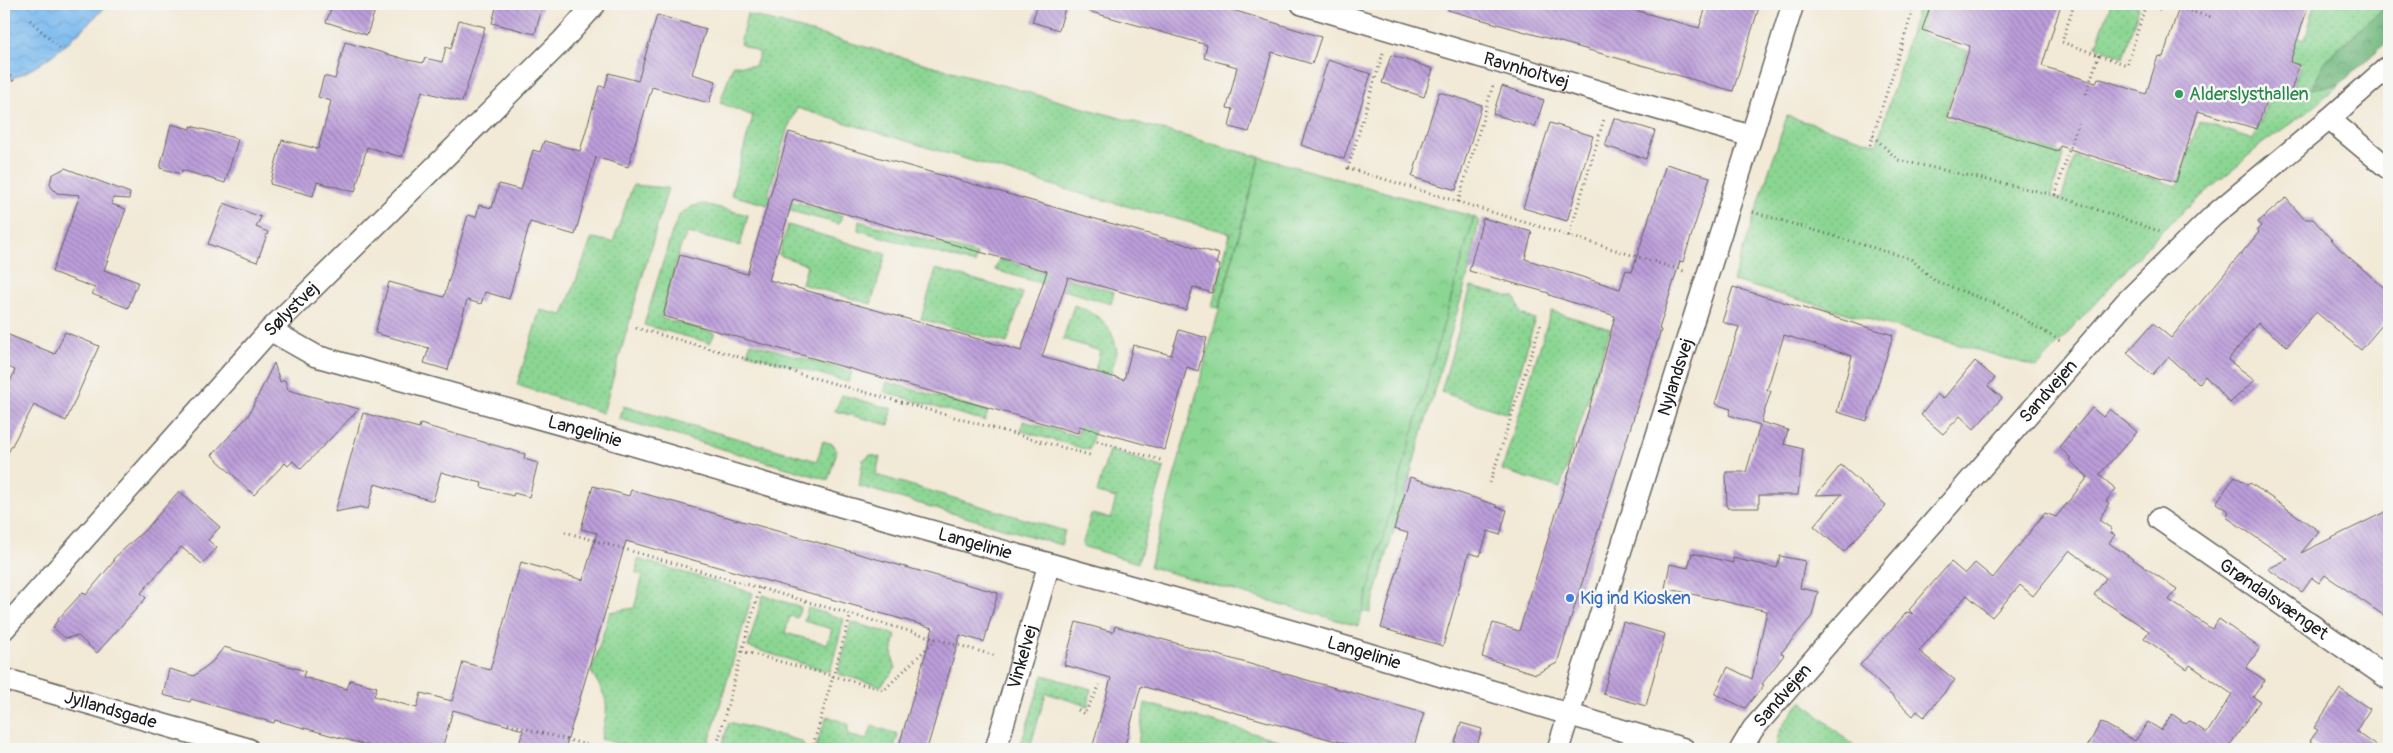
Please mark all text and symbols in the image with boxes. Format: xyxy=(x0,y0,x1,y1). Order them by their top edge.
street label: Ravnholtvej xyxy=(1481,47,1572,94)
place label: Alderslysthallen xyxy=(2189,83,2309,106)
marker: Alderslysthallen xyxy=(2173,88,2185,100)
street label: Sølystvej xyxy=(259,277,324,342)
street label: Nylandsvej xyxy=(1653,336,1699,419)
street label: Sandvejen xyxy=(2014,355,2083,428)
street label: Langelinie xyxy=(545,410,625,453)
street label: Langelinie xyxy=(935,523,1015,565)
street label: Grøndalsvænget xyxy=(2215,553,2333,646)
place label: Kig ind Kiosken xyxy=(1580,587,1691,610)
marker: Kig ind Kiosken xyxy=(1564,592,1576,604)
street label: Vinkelvej xyxy=(1003,622,1043,692)
street label: Langelinie xyxy=(1324,631,1404,675)
street label: Sandvejen xyxy=(1749,659,1817,732)
street label: Jyllandsgade xyxy=(62,686,160,734)

